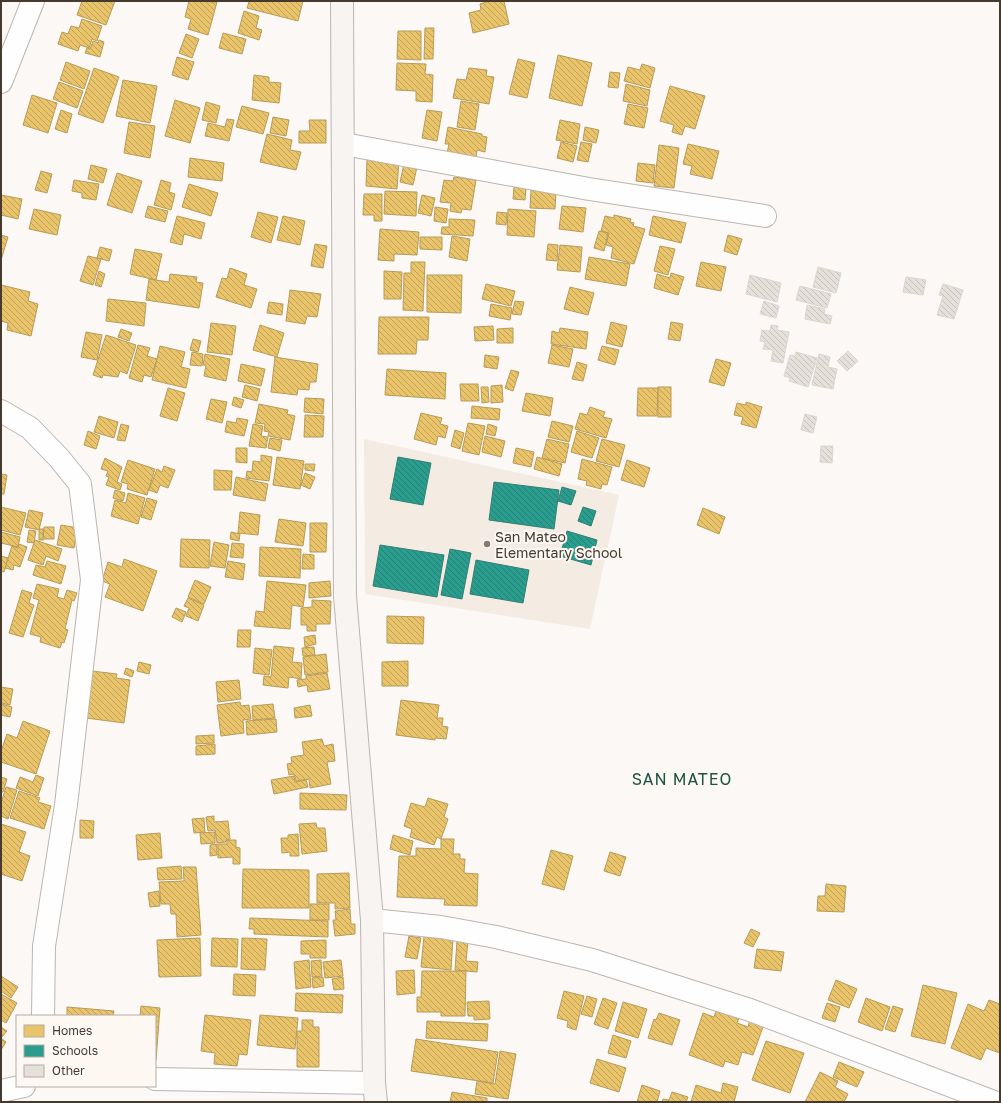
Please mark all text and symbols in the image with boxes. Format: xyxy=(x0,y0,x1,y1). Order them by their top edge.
place label: San Mateo Elementary School xyxy=(495,528,622,561)
marker: San Mateo Elementary School xyxy=(482,539,492,549)
district label: SAN MATEO xyxy=(632,769,732,789)
legend xyxy=(16,1015,156,1087)
text: Homes xyxy=(52,1023,92,1038)
text: Schools xyxy=(52,1043,98,1058)
text: Other xyxy=(52,1063,85,1078)

